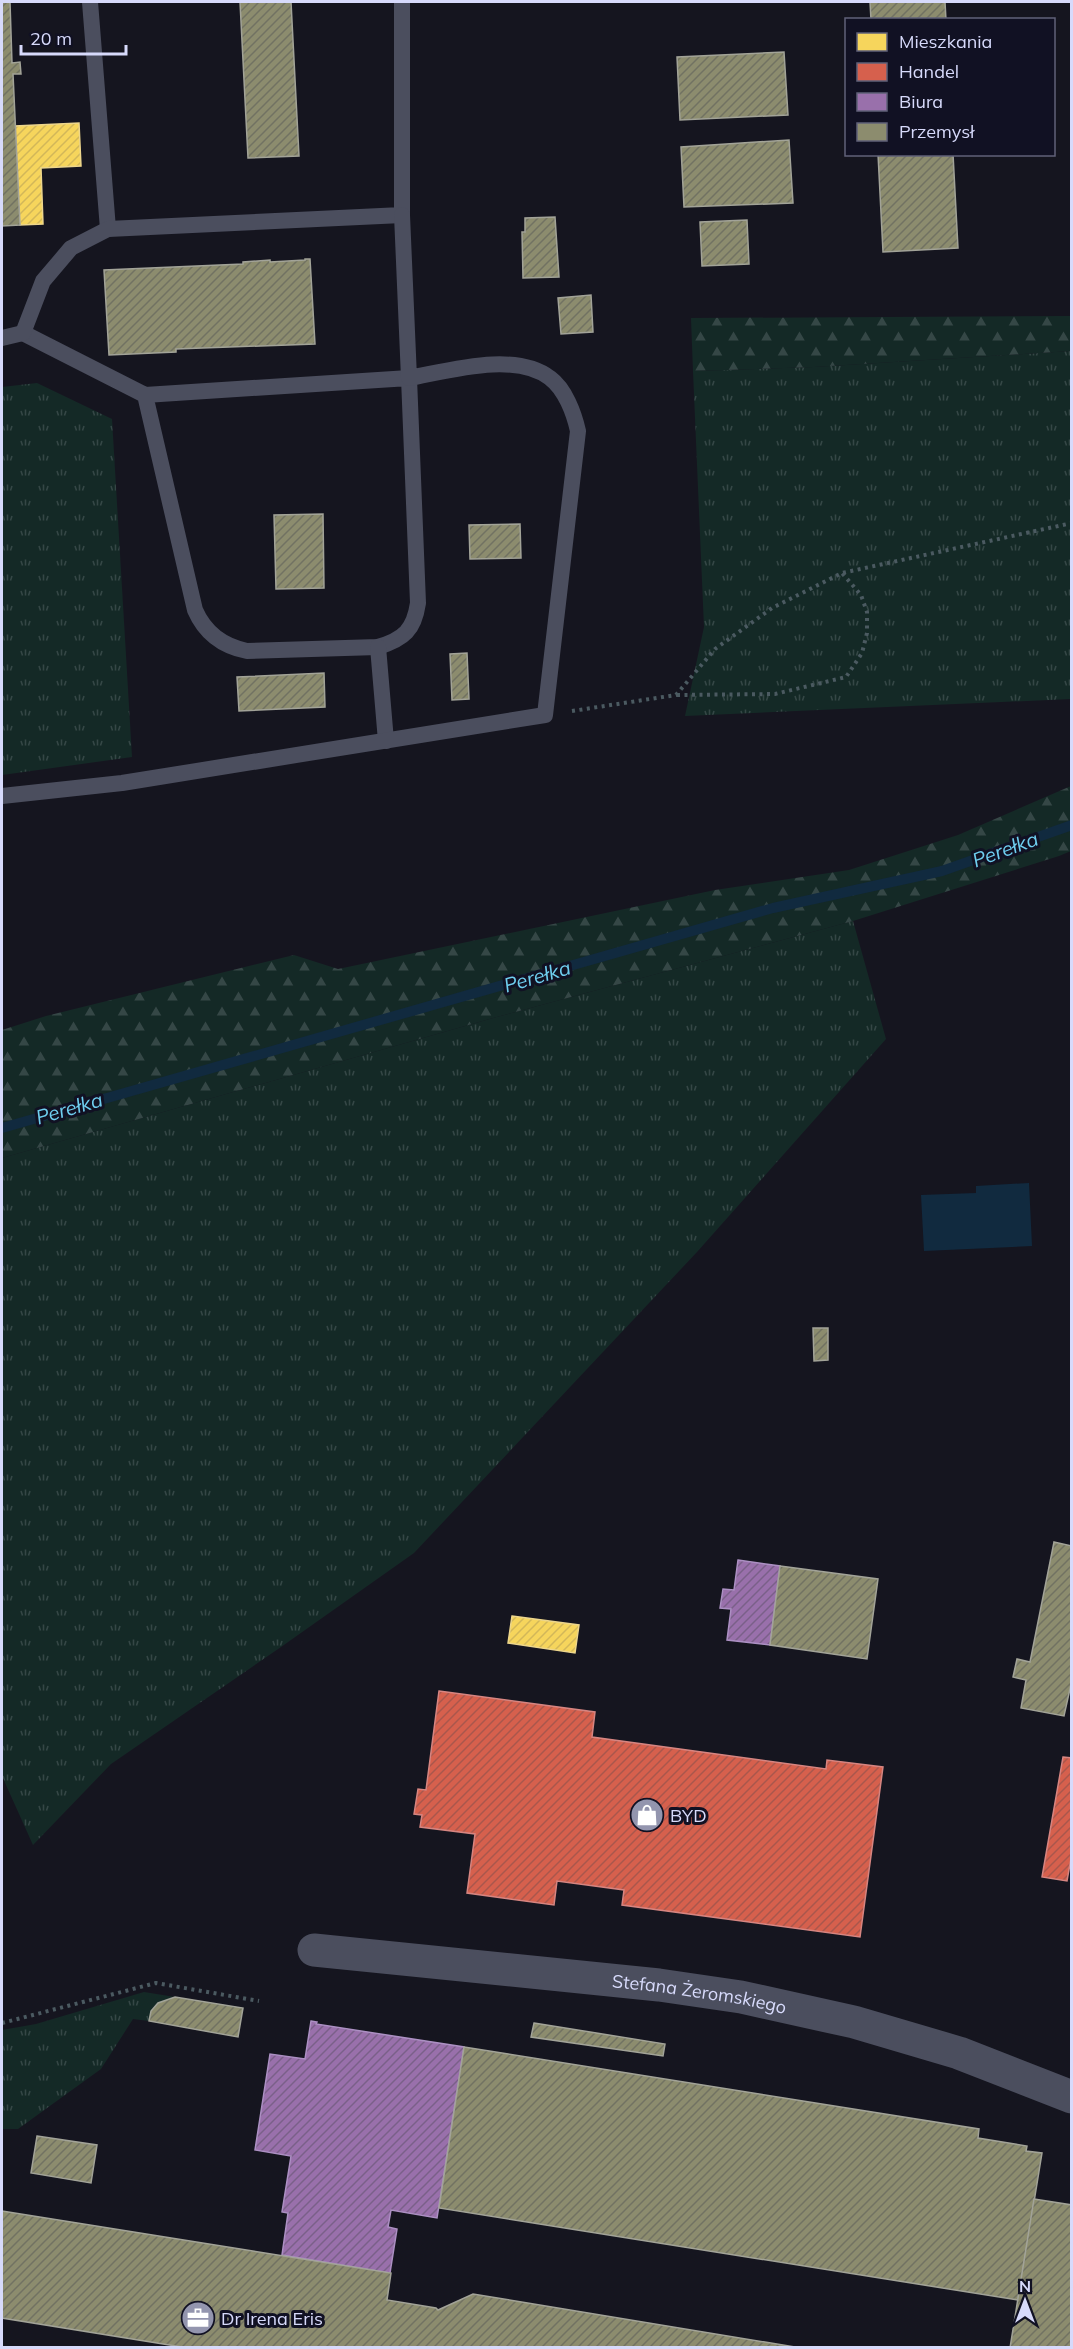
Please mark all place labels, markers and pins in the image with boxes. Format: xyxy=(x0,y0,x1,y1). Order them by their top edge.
shop icon: BYD xyxy=(629,1797,665,1833)
place label: BYD xyxy=(670,1804,707,1827)
office icon: Dr Irena Eris xyxy=(180,2300,216,2336)
place label: Dr Irena Eris xyxy=(221,2307,323,2330)

